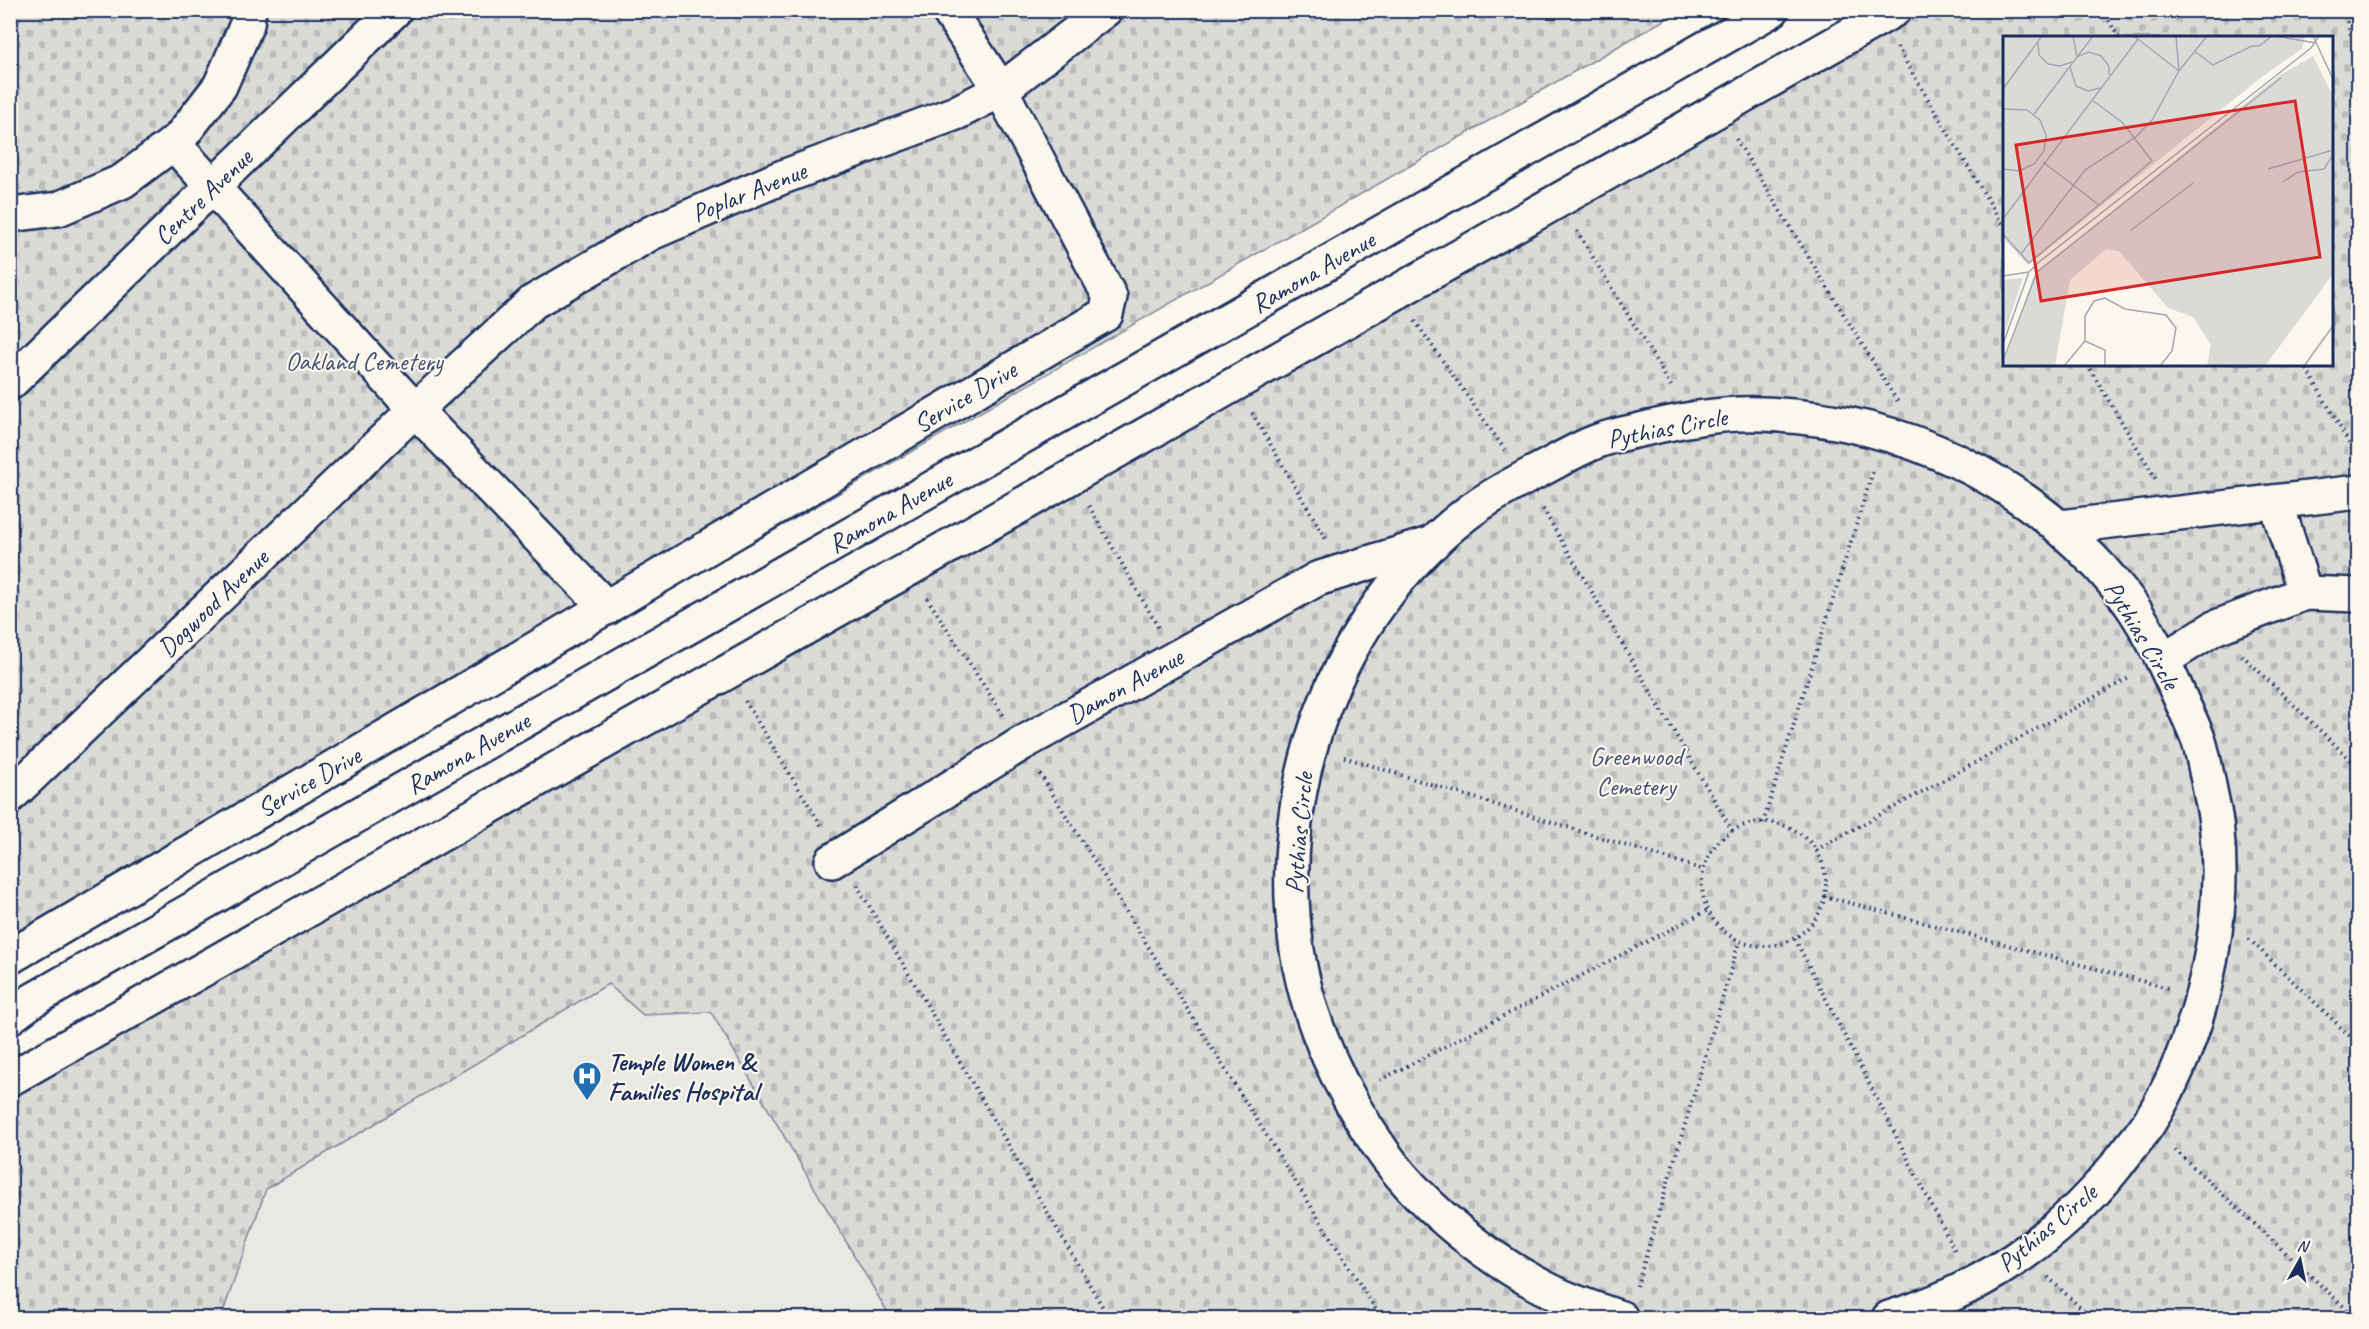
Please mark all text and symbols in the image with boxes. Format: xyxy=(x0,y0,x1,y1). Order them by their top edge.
inset map xyxy=(2003,36,2333,366)
street label: Centre Avenue xyxy=(147,141,260,252)
street label: Poplar Avenue xyxy=(687,154,812,230)
street label: Ramona Avenue xyxy=(1245,223,1382,321)
park label: Oakland Cemetery xyxy=(285,345,445,378)
street label: Service Drive xyxy=(907,353,1024,441)
street label: Pythias Circle xyxy=(1605,400,1732,456)
street label: Ramona Avenue xyxy=(822,463,959,561)
street label: Dogwood Avenue xyxy=(151,541,277,664)
street label: Pythias Circle xyxy=(2097,575,2189,697)
street label: Damon Avenue xyxy=(1061,640,1190,731)
street label: Ramona Avenue xyxy=(400,704,537,802)
street label: Service Drive xyxy=(251,738,368,825)
park label: Greenwood Cemetery xyxy=(1590,740,1686,803)
street label: Pythias Circle xyxy=(1277,769,1321,895)
place label: Temple Women & Families Hospital xyxy=(608,1045,763,1108)
hospital icon: Temple Women & Families Hospital xyxy=(571,1060,603,1102)
street label: Pythias Circle xyxy=(1990,1175,2106,1279)
north arrow xyxy=(2270,1230,2330,1290)
text: N xyxy=(2296,1236,2312,1257)

